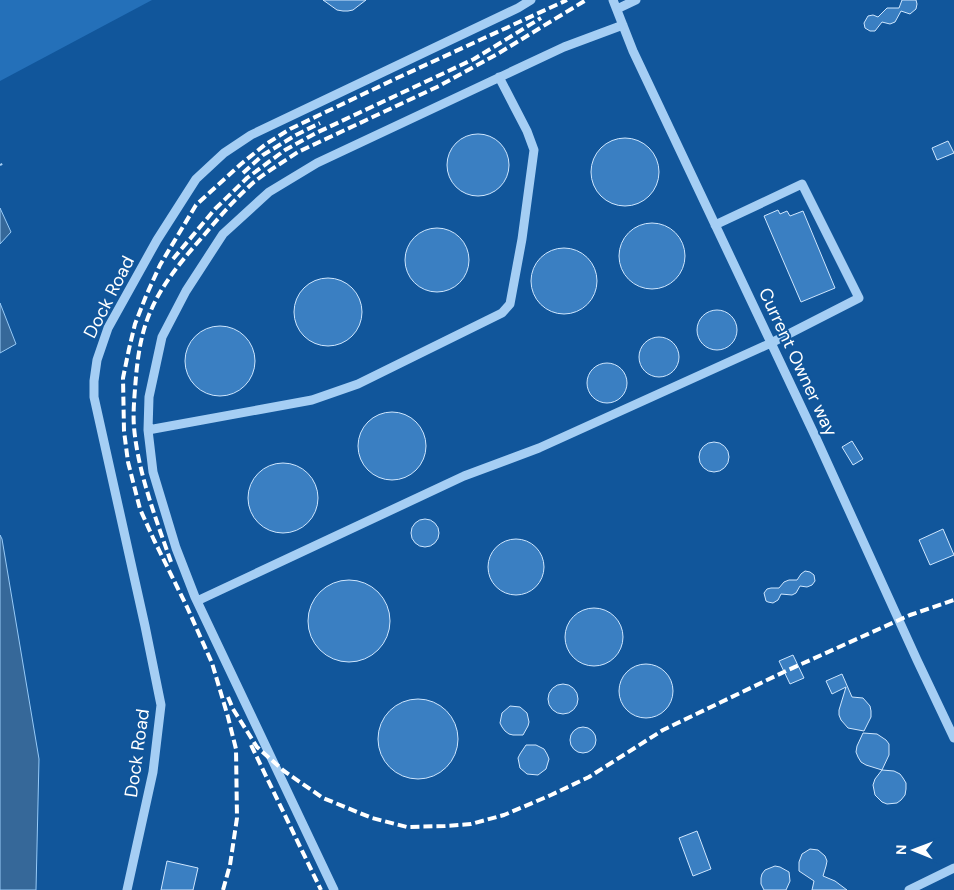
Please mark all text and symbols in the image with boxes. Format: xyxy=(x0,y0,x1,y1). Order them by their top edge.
street label: Dock Road xyxy=(78,252,140,342)
street label: Current Owner way xyxy=(753,284,843,440)
street label: Dock Road xyxy=(119,707,155,799)
north arrow xyxy=(889,825,939,875)
text: N xyxy=(892,845,910,855)

